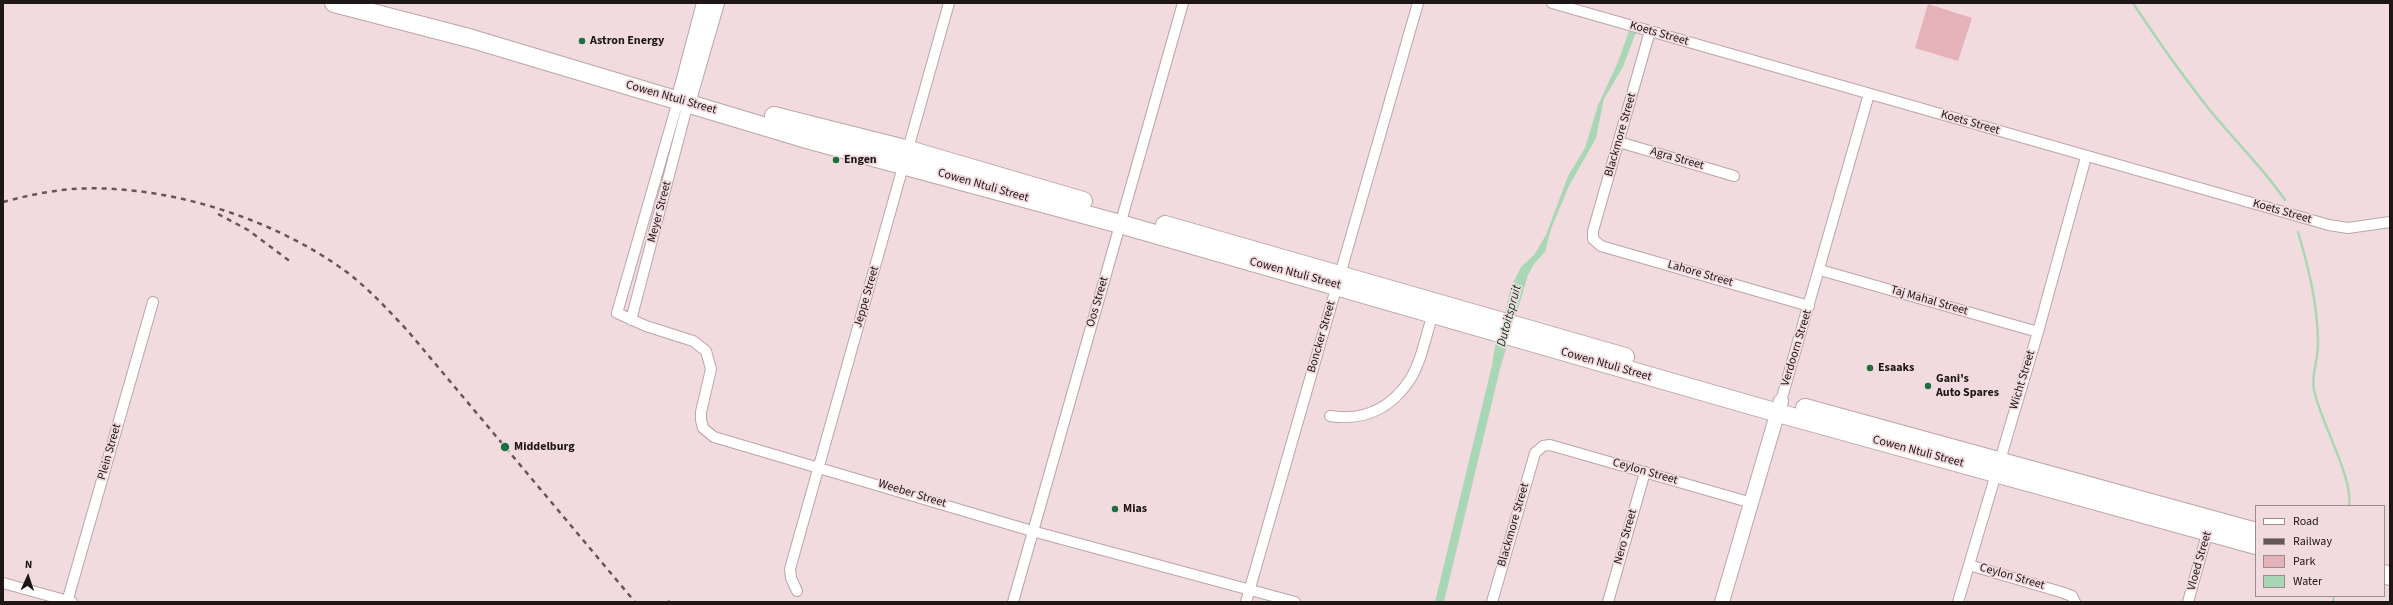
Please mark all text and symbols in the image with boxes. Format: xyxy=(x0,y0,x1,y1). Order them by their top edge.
street label: Koets Street xyxy=(1628,19,1690,49)
place label: Astron Energy xyxy=(590,34,664,48)
marker: Astron Energy xyxy=(577,36,587,46)
street label: Cowen Ntuli Street xyxy=(624,78,718,118)
street label: Blackmore Street xyxy=(1602,91,1640,179)
street label: Koets Street xyxy=(1939,108,2001,138)
street label: Agra Street xyxy=(1649,145,1705,173)
place label: Engen xyxy=(844,153,877,167)
marker: Engen xyxy=(831,155,841,165)
street label: Cowen Ntuli Street xyxy=(936,166,1030,206)
street label: Meyer Street xyxy=(645,180,675,244)
street label: Koets Street xyxy=(2251,197,2313,227)
street label: Cowen Ntuli Street xyxy=(1248,255,1342,293)
street label: Lahore Street xyxy=(1666,258,1734,290)
street label: Jeppe Street xyxy=(851,265,883,329)
street label: Oos Street xyxy=(1084,275,1112,329)
water label: Dutoitspruit xyxy=(1494,283,1526,349)
street label: Taj Mahal Street xyxy=(1889,283,1969,319)
street label: Boncker Street xyxy=(1305,299,1339,375)
street label: Verdoorn Street xyxy=(1779,308,1815,388)
street label: Cowen Ntuli Street xyxy=(1559,345,1653,385)
street label: Wicht Street xyxy=(2007,349,2039,411)
place label: Esaaks xyxy=(1878,361,1914,375)
marker: Esaaks xyxy=(1865,363,1875,373)
place label: Gani's Auto Spares xyxy=(1936,372,1999,400)
marker: Gani's Auto Spares xyxy=(1923,381,1933,391)
street label: Plein Street xyxy=(95,422,125,482)
street label: Cowen Ntuli Street xyxy=(1871,433,1965,471)
place label: Middelburg xyxy=(514,440,575,454)
marker: Middelburg xyxy=(499,441,511,453)
street label: Ceylon Street xyxy=(1611,456,1679,488)
street label: Weeber Street xyxy=(876,477,948,511)
street label: Blackmore Street xyxy=(1495,481,1533,569)
place label: Mias xyxy=(1123,502,1147,516)
marker: Mias xyxy=(1110,504,1120,514)
legend xyxy=(2255,505,2385,597)
street label: Nero Street xyxy=(1611,508,1641,566)
text: Road xyxy=(2293,513,2319,530)
street label: Vloed Street xyxy=(2185,530,2215,592)
text: Railway xyxy=(2293,533,2332,550)
text: Park xyxy=(2293,553,2315,570)
north arrow xyxy=(8,557,48,597)
text: N xyxy=(25,557,33,572)
street label: Ceylon Street xyxy=(1978,561,2046,593)
text: Water xyxy=(2293,573,2322,590)

